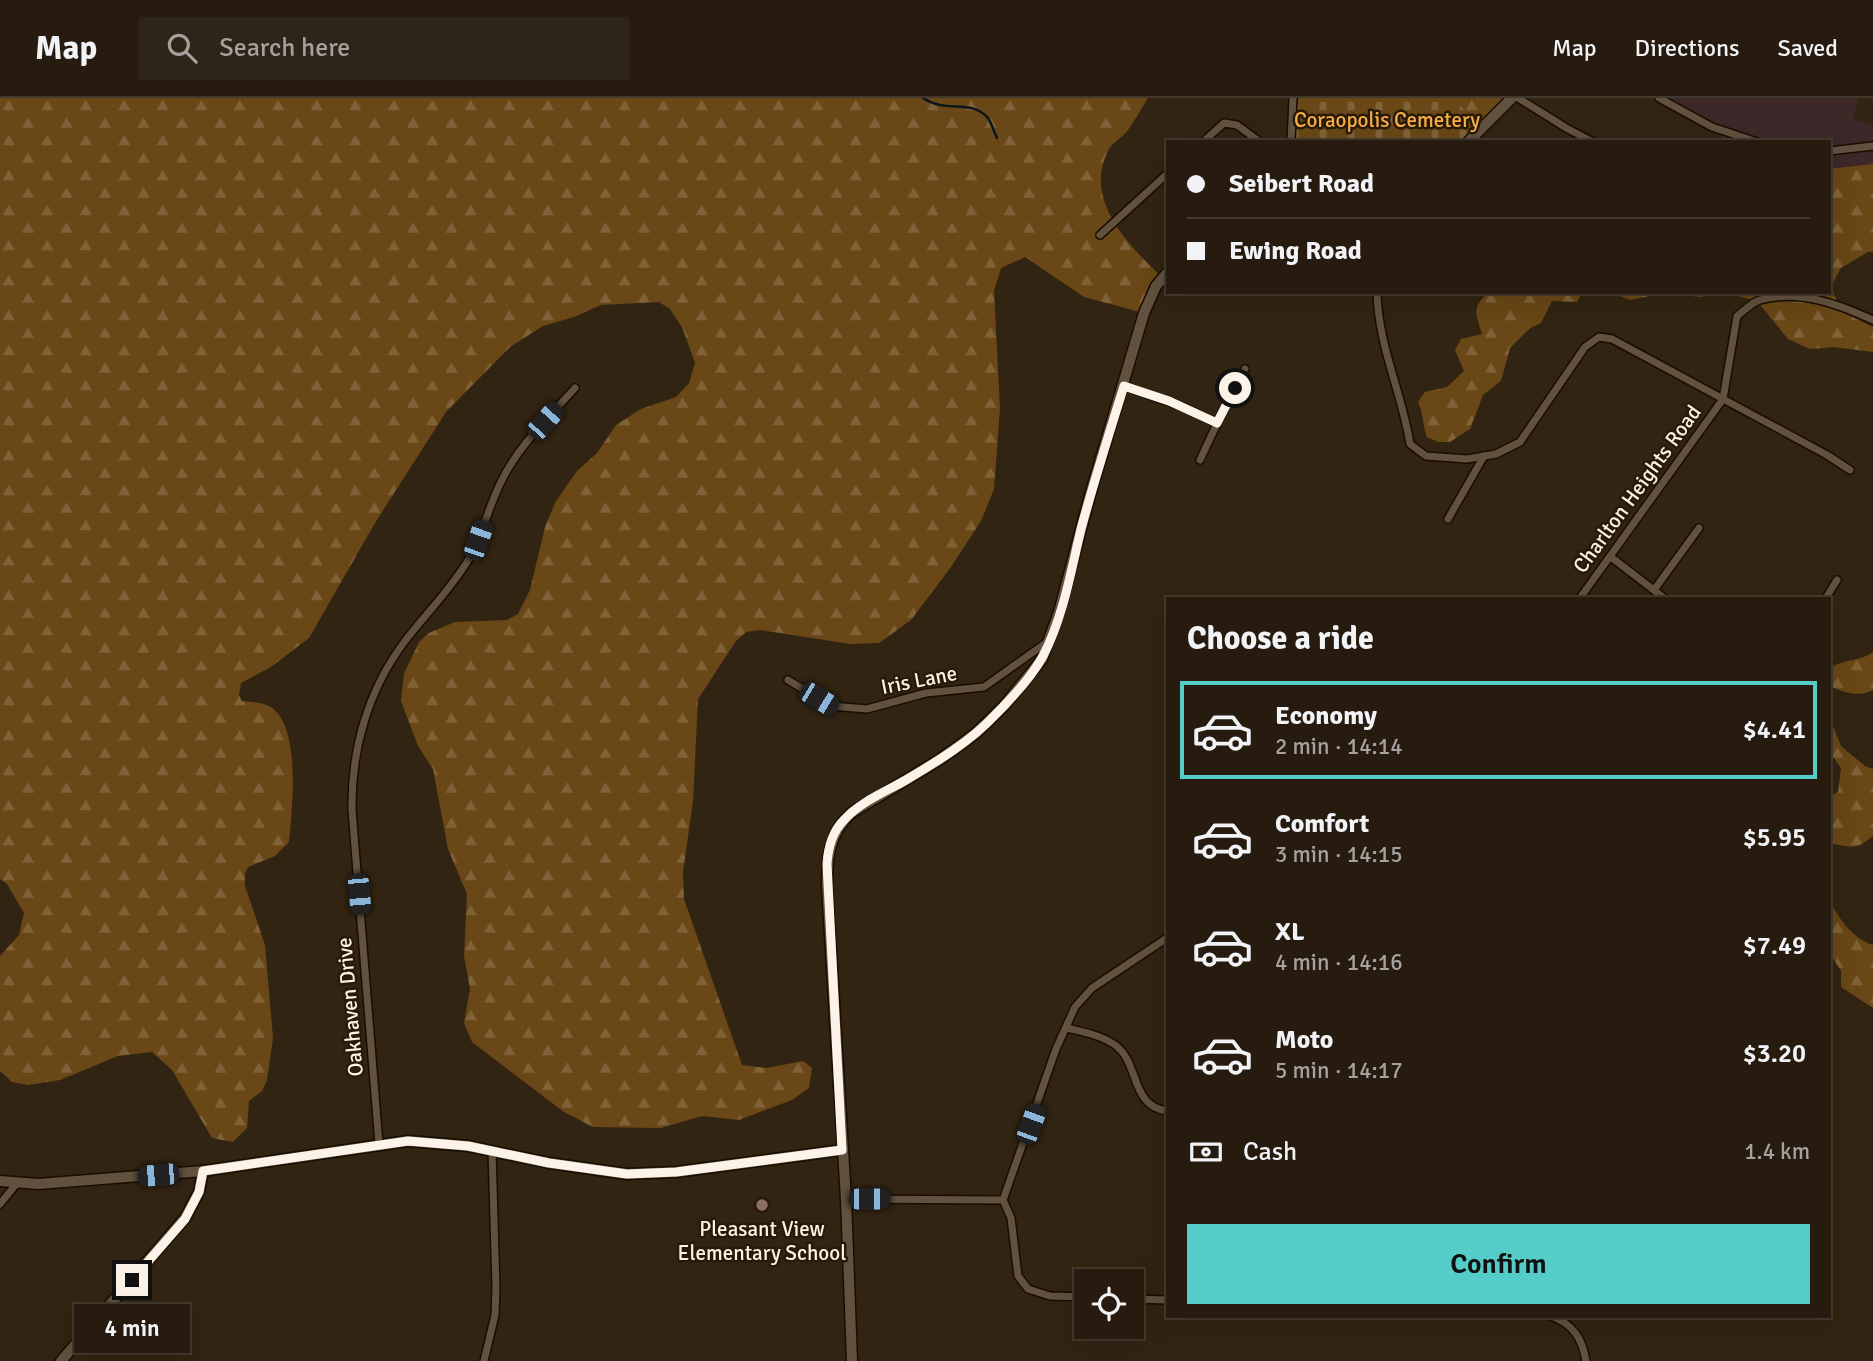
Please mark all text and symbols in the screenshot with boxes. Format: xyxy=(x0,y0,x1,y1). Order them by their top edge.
search box xyxy=(139,17,629,80)
text: Map xyxy=(35,28,97,69)
icon: search xyxy=(163,29,201,67)
text: Search here xyxy=(219,32,350,64)
text: Map xyxy=(1552,33,1597,63)
text: Directions xyxy=(1635,33,1740,63)
text: Saved xyxy=(1778,33,1838,63)
park label: Coraopolis Cemetery xyxy=(1294,107,1480,133)
text: Seibert Road xyxy=(1229,168,1374,200)
text: Ewing Road xyxy=(1229,235,1362,267)
route start xyxy=(1219,372,1251,404)
car xyxy=(524,398,567,444)
street label: Charlton Heights Road xyxy=(1567,400,1707,578)
car xyxy=(462,517,495,563)
text: Choose a ride xyxy=(1187,619,1374,658)
street label: Iris Lane xyxy=(879,660,959,700)
car xyxy=(796,679,843,719)
icon: car xyxy=(1191,699,1254,762)
text: Economy xyxy=(1275,700,1377,732)
text: $4.41 xyxy=(1743,714,1806,746)
text: 2 min · 14:14 xyxy=(1275,732,1403,761)
icon: car xyxy=(1191,807,1254,870)
text: Comfort xyxy=(1275,808,1369,840)
text: $5.95 xyxy=(1743,822,1806,854)
text: 3 min · 14:15 xyxy=(1275,840,1403,869)
car xyxy=(347,872,372,916)
icon: car xyxy=(1191,915,1254,978)
text: XL xyxy=(1275,916,1305,948)
text: $7.49 xyxy=(1743,930,1806,962)
street label: Oakhaven Drive xyxy=(331,936,369,1078)
text: 4 min · 14:16 xyxy=(1275,948,1403,977)
icon: car xyxy=(1191,1023,1254,1086)
text: Moto xyxy=(1275,1024,1333,1056)
text: $3.20 xyxy=(1743,1038,1806,1070)
text: 5 min · 14:17 xyxy=(1275,1056,1403,1085)
car xyxy=(1014,1101,1049,1147)
icon: cash xyxy=(1187,1133,1225,1171)
text: Cash xyxy=(1243,1136,1297,1168)
text: 1.4 km xyxy=(1744,1137,1810,1166)
car xyxy=(137,1163,180,1187)
car xyxy=(849,1189,891,1210)
marker: Pleasant View Elementary School xyxy=(754,1197,770,1213)
place label: Pleasant View Elementary School xyxy=(678,1216,846,1266)
button: Confirm xyxy=(1187,1224,1810,1304)
route end xyxy=(116,1264,148,1296)
map controls xyxy=(1074,1269,1144,1339)
button: locate xyxy=(1074,1269,1144,1339)
callout: 4 min xyxy=(74,1304,190,1354)
text: 4 min xyxy=(104,1314,160,1343)

